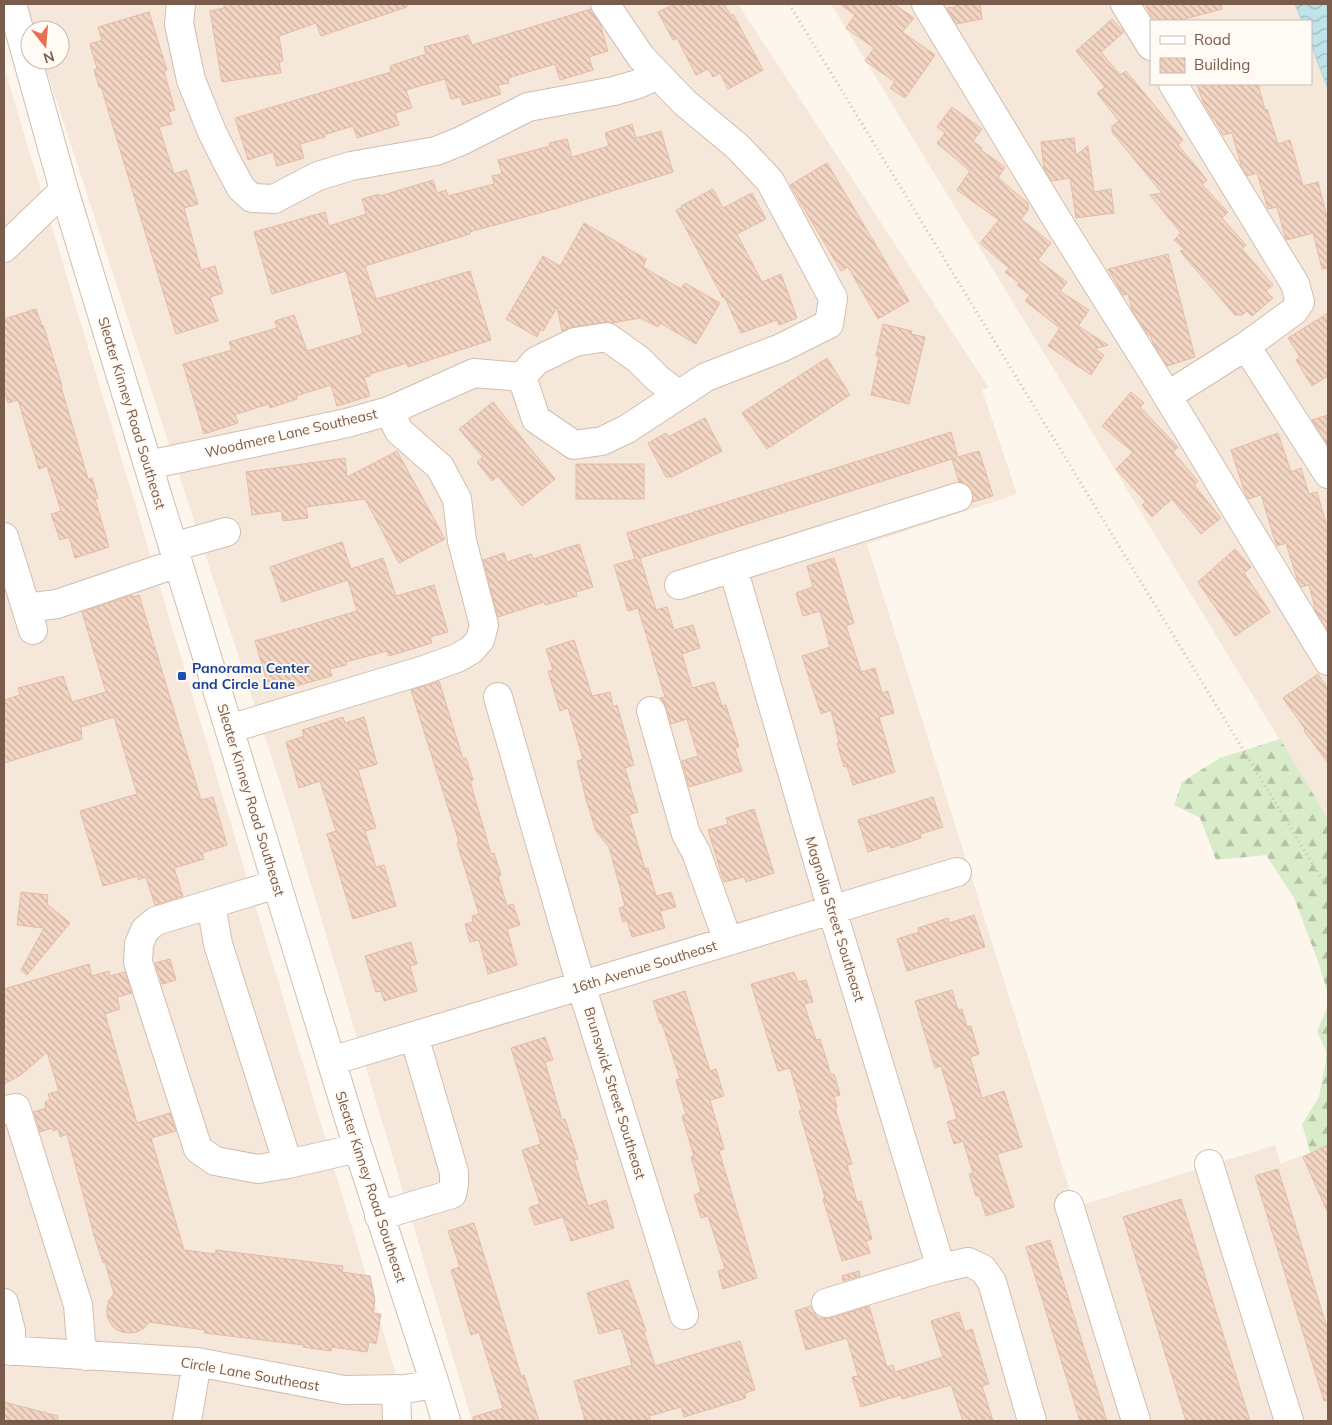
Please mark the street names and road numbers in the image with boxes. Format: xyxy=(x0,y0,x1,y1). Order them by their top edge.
street label: Sleater Kinney Road Southeast xyxy=(94,315,170,511)
street label: Woodmere Lane Southeast xyxy=(203,404,379,462)
street label: Sleater Kinney Road Southeast xyxy=(213,702,289,898)
street label: Magnolia Street Southeast xyxy=(801,834,869,1004)
street label: 16th Avenue Southeast xyxy=(569,936,719,998)
street label: Brunswick Street Southeast xyxy=(580,1005,650,1181)
street label: Sleater Kinney Road Southeast xyxy=(332,1089,411,1285)
street label: Circle Lane Southeast xyxy=(179,1353,321,1395)

